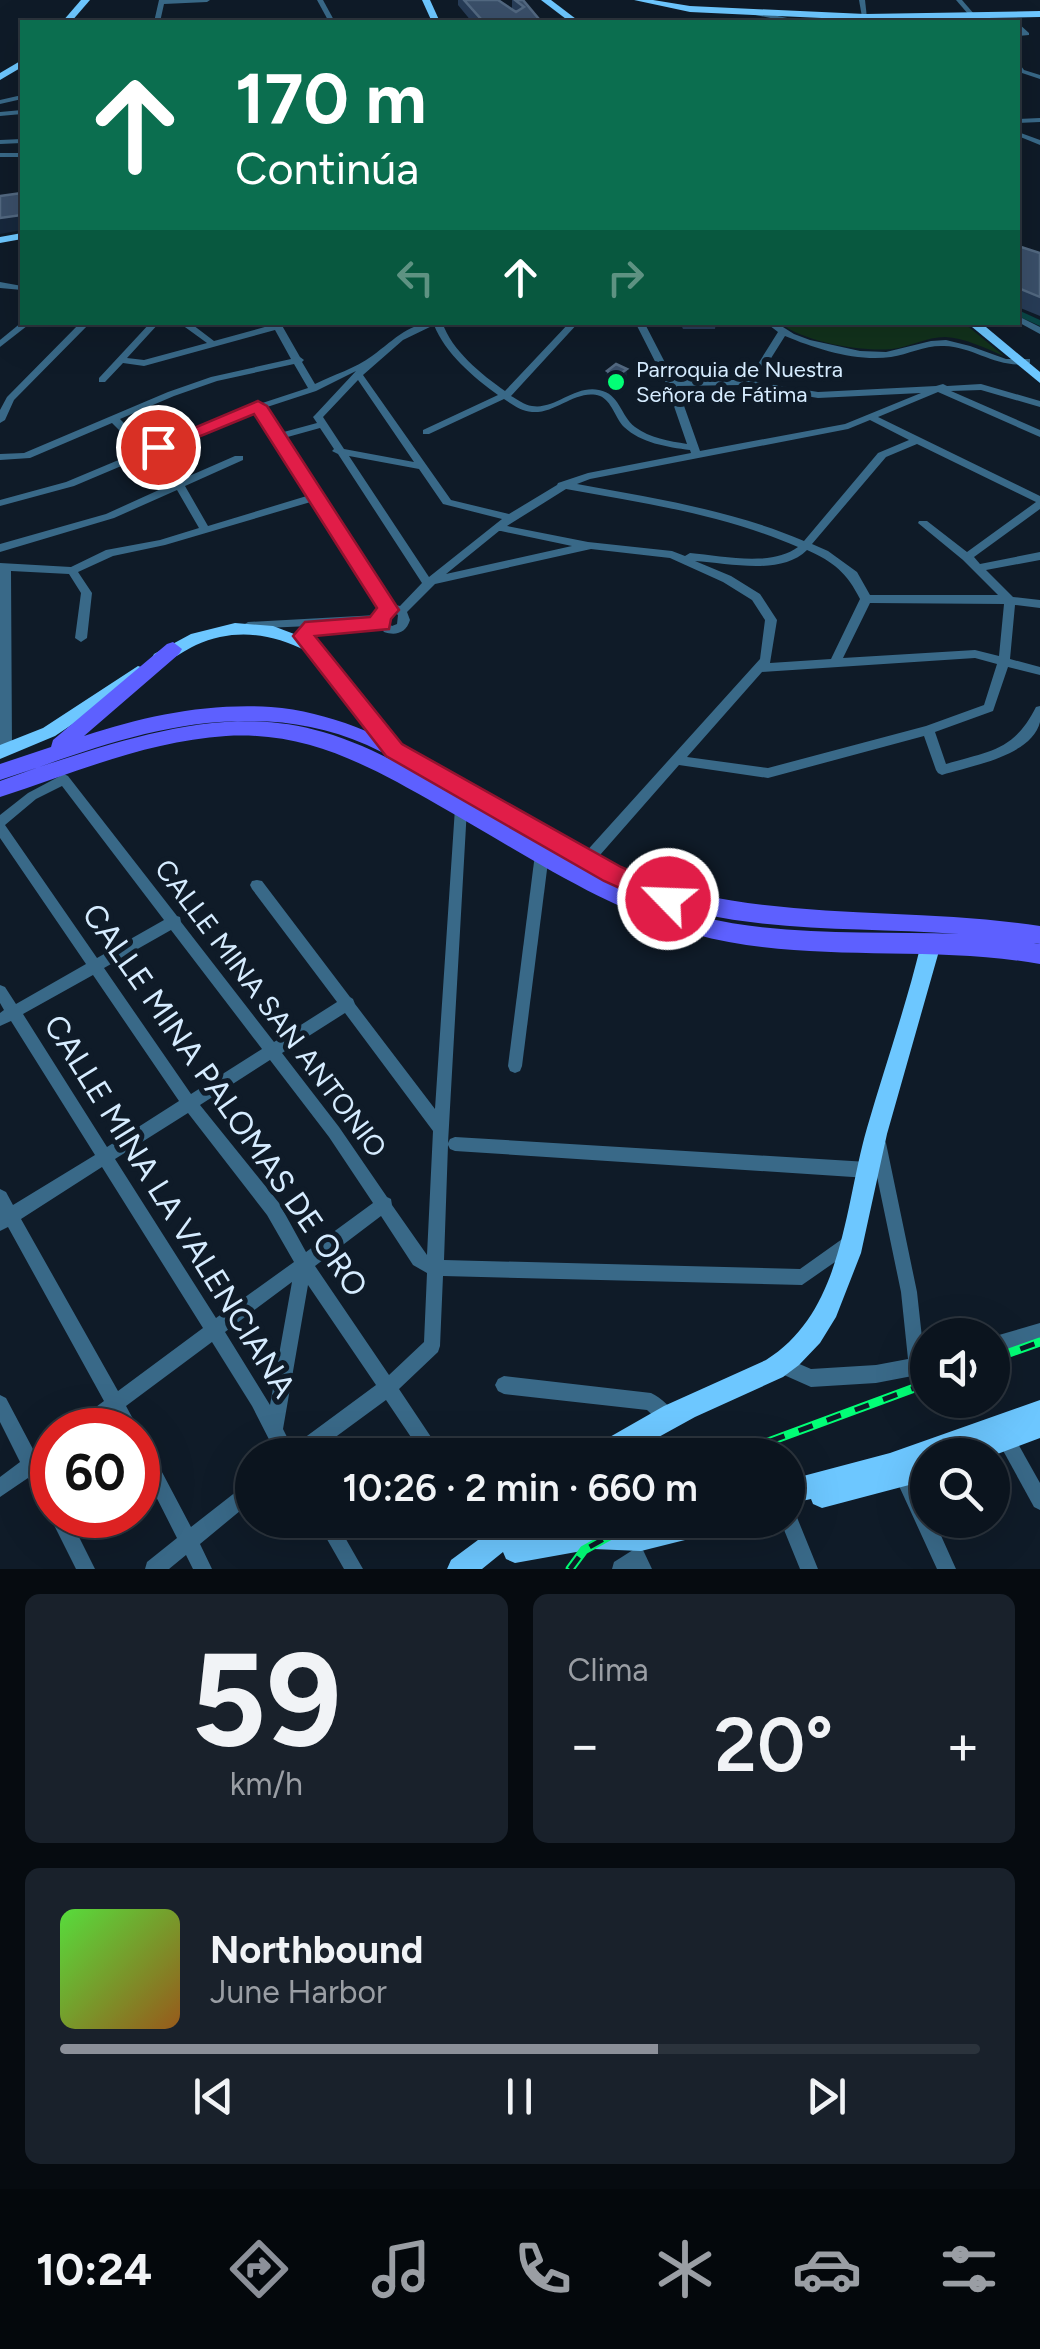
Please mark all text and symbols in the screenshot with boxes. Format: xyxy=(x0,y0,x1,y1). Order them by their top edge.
text: 170 m xyxy=(235,56,427,141)
icon: ahead xyxy=(70,60,200,190)
text: Continúa xyxy=(235,141,419,195)
icon: left xyxy=(388,250,443,305)
icon: ahead xyxy=(493,250,548,305)
icon: right xyxy=(598,250,653,305)
place label: Parroquia de Nuestra Señora de Fátima xyxy=(636,356,843,408)
marker: Parroquia de Nuestra Señora de Fátima xyxy=(605,371,627,393)
pin xyxy=(116,405,201,490)
icon: arrive xyxy=(131,420,186,475)
position arrow xyxy=(616,847,720,951)
street label: CALLE MINA SAN ANTONIO xyxy=(148,852,394,1164)
street label: CALLE MINA PALOMAS DE ORO xyxy=(74,896,376,1304)
street label: CALLE MINA LA VALENCIANA xyxy=(36,1008,304,1405)
map controls xyxy=(910,1318,1010,1538)
button: sound xyxy=(910,1318,1010,1418)
speed limit sign: 60 xyxy=(30,1408,160,1538)
button: search xyxy=(910,1438,1010,1538)
text: 10:26 · 2 min · 660 m xyxy=(342,1465,698,1511)
text: 59 xyxy=(191,1622,342,1778)
text: Clima xyxy=(568,1651,649,1689)
text: 20° xyxy=(714,1700,833,1790)
text: − xyxy=(568,1712,602,1778)
text: + xyxy=(946,1712,980,1778)
text: km/h xyxy=(230,1765,303,1803)
text: Northbound xyxy=(210,1927,423,1973)
text: June Harbor xyxy=(210,1973,387,2011)
icon: previous xyxy=(186,2069,241,2124)
icon: pause xyxy=(492,2069,547,2124)
icon: next xyxy=(799,2069,854,2124)
icon: directions xyxy=(224,2234,294,2304)
icon: music xyxy=(366,2234,436,2304)
icon: phone xyxy=(508,2234,578,2304)
icon: climate xyxy=(650,2234,720,2304)
icon: car xyxy=(792,2234,862,2304)
icon: filters xyxy=(934,2234,1004,2304)
text: 10:24 xyxy=(36,2242,152,2296)

